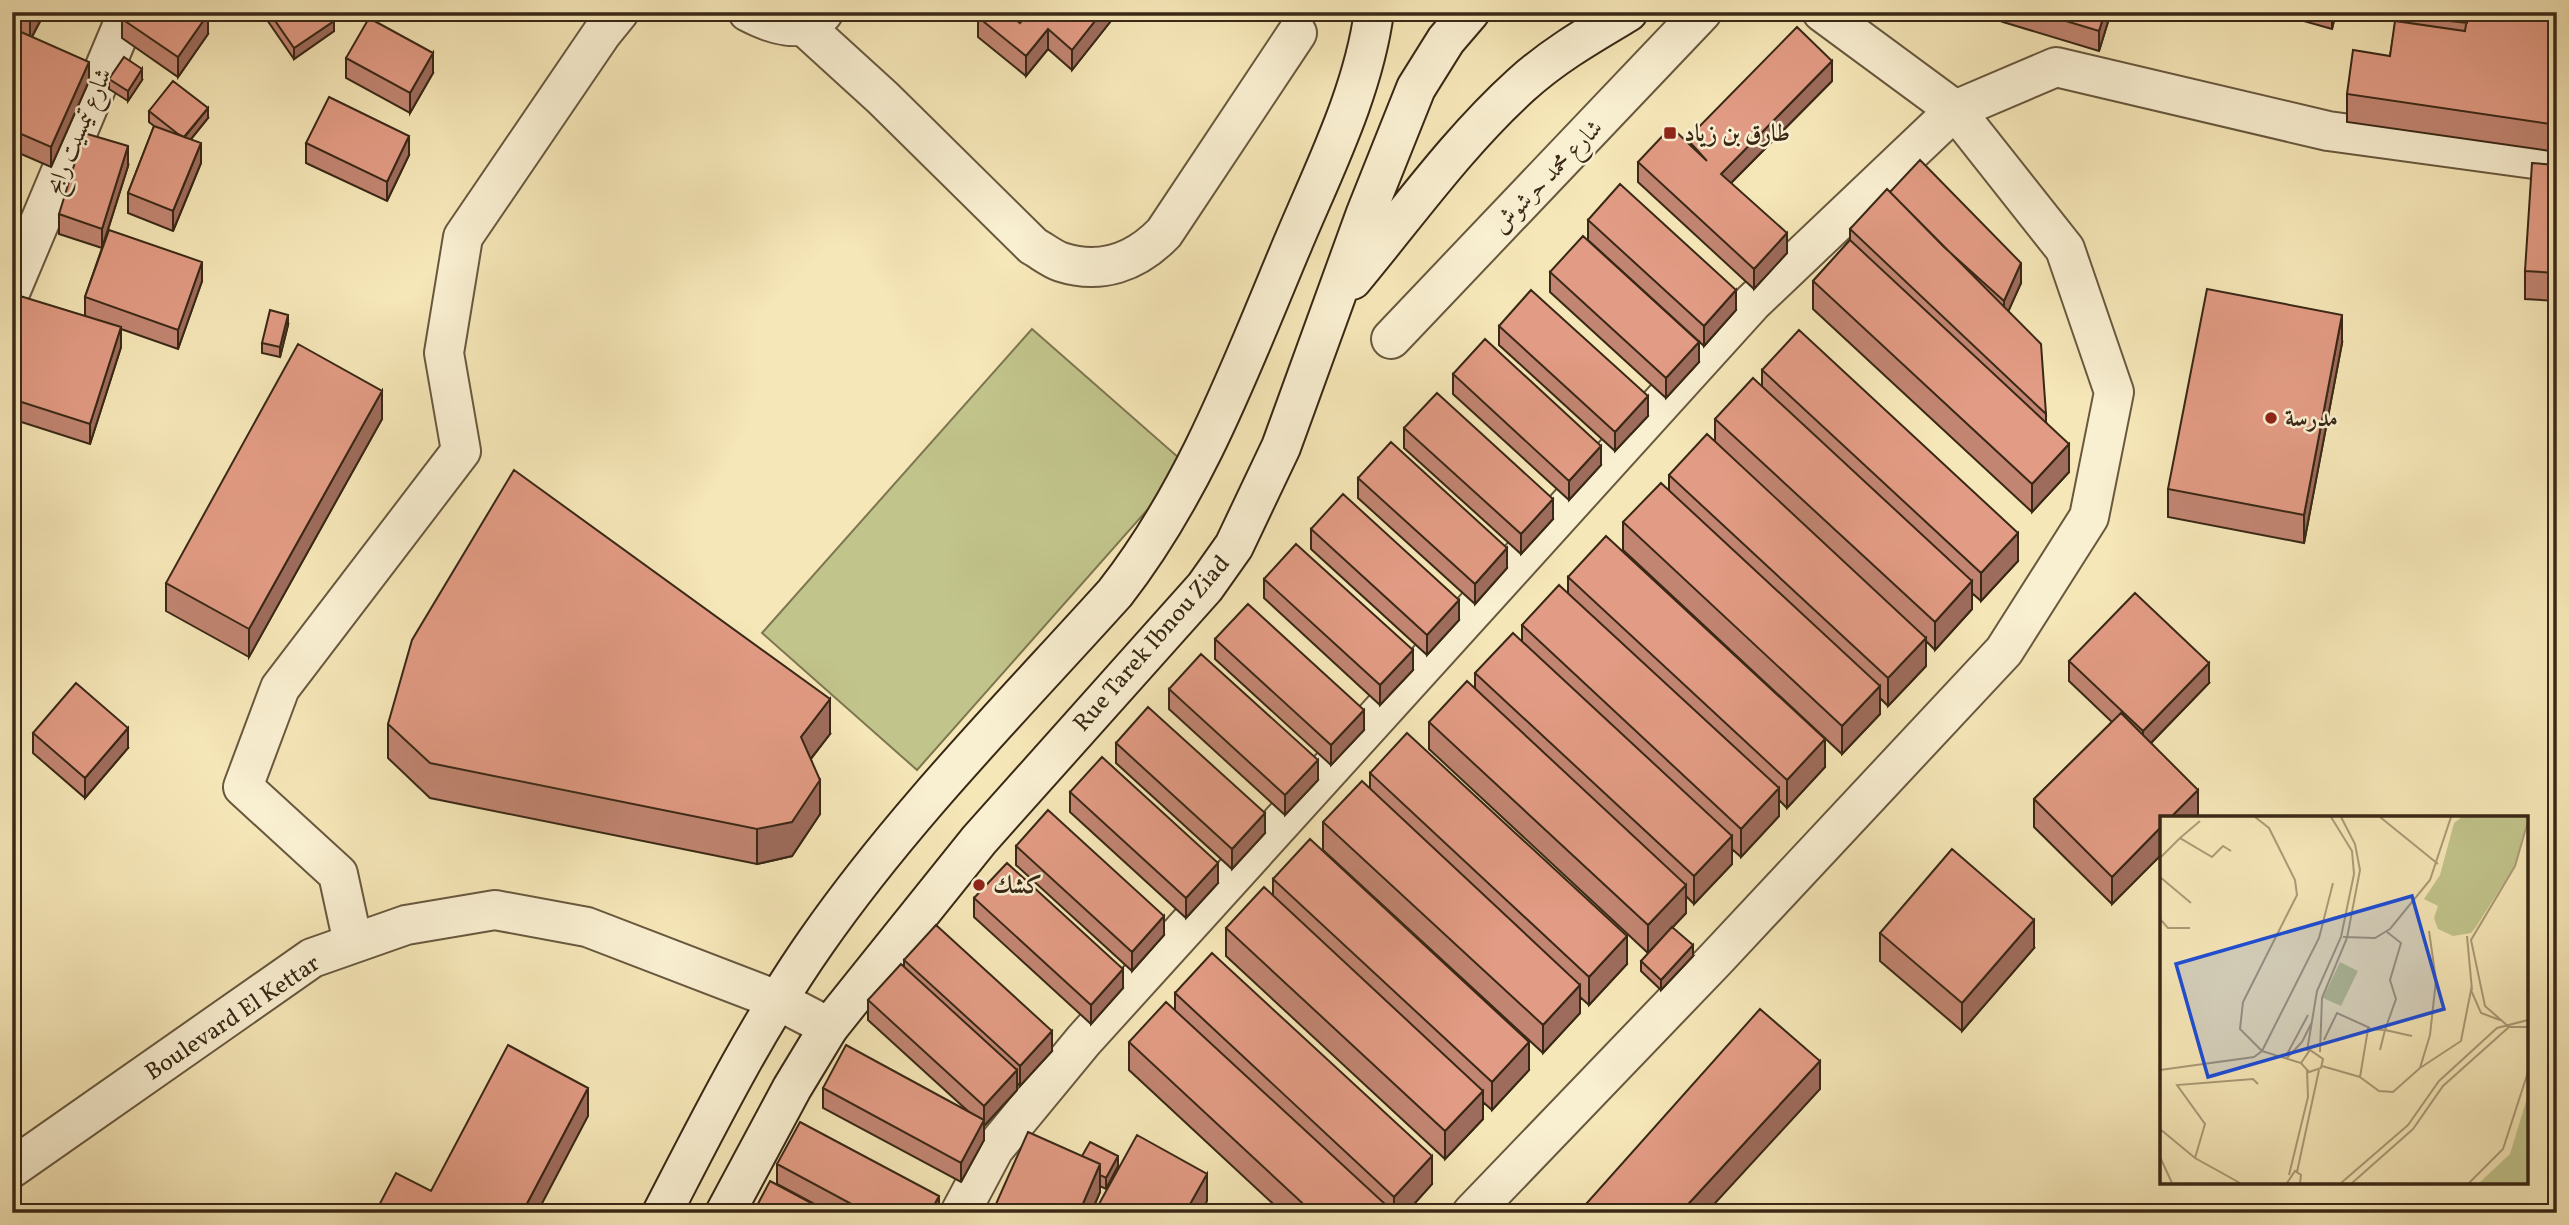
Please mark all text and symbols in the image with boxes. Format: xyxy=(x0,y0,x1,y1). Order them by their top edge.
street label: شارع تيمسيت رابح xyxy=(38,63,123,201)
street label: شارع محمد حرشوش xyxy=(1485,113,1612,243)
place label: طارق بن زياد xyxy=(1684,118,1790,152)
marker: طارق بن زياد xyxy=(1662,125,1678,141)
place label: مدرسة xyxy=(2285,403,2338,437)
marker: مدرسة xyxy=(2263,410,2279,426)
street label: Rue Tarek Ibnou Ziad xyxy=(1066,549,1239,740)
inset map xyxy=(2160,816,2527,1183)
place label: كشك xyxy=(993,870,1042,904)
marker: كشك xyxy=(971,877,987,893)
street label: Boulevard El Kettar xyxy=(139,947,327,1090)

